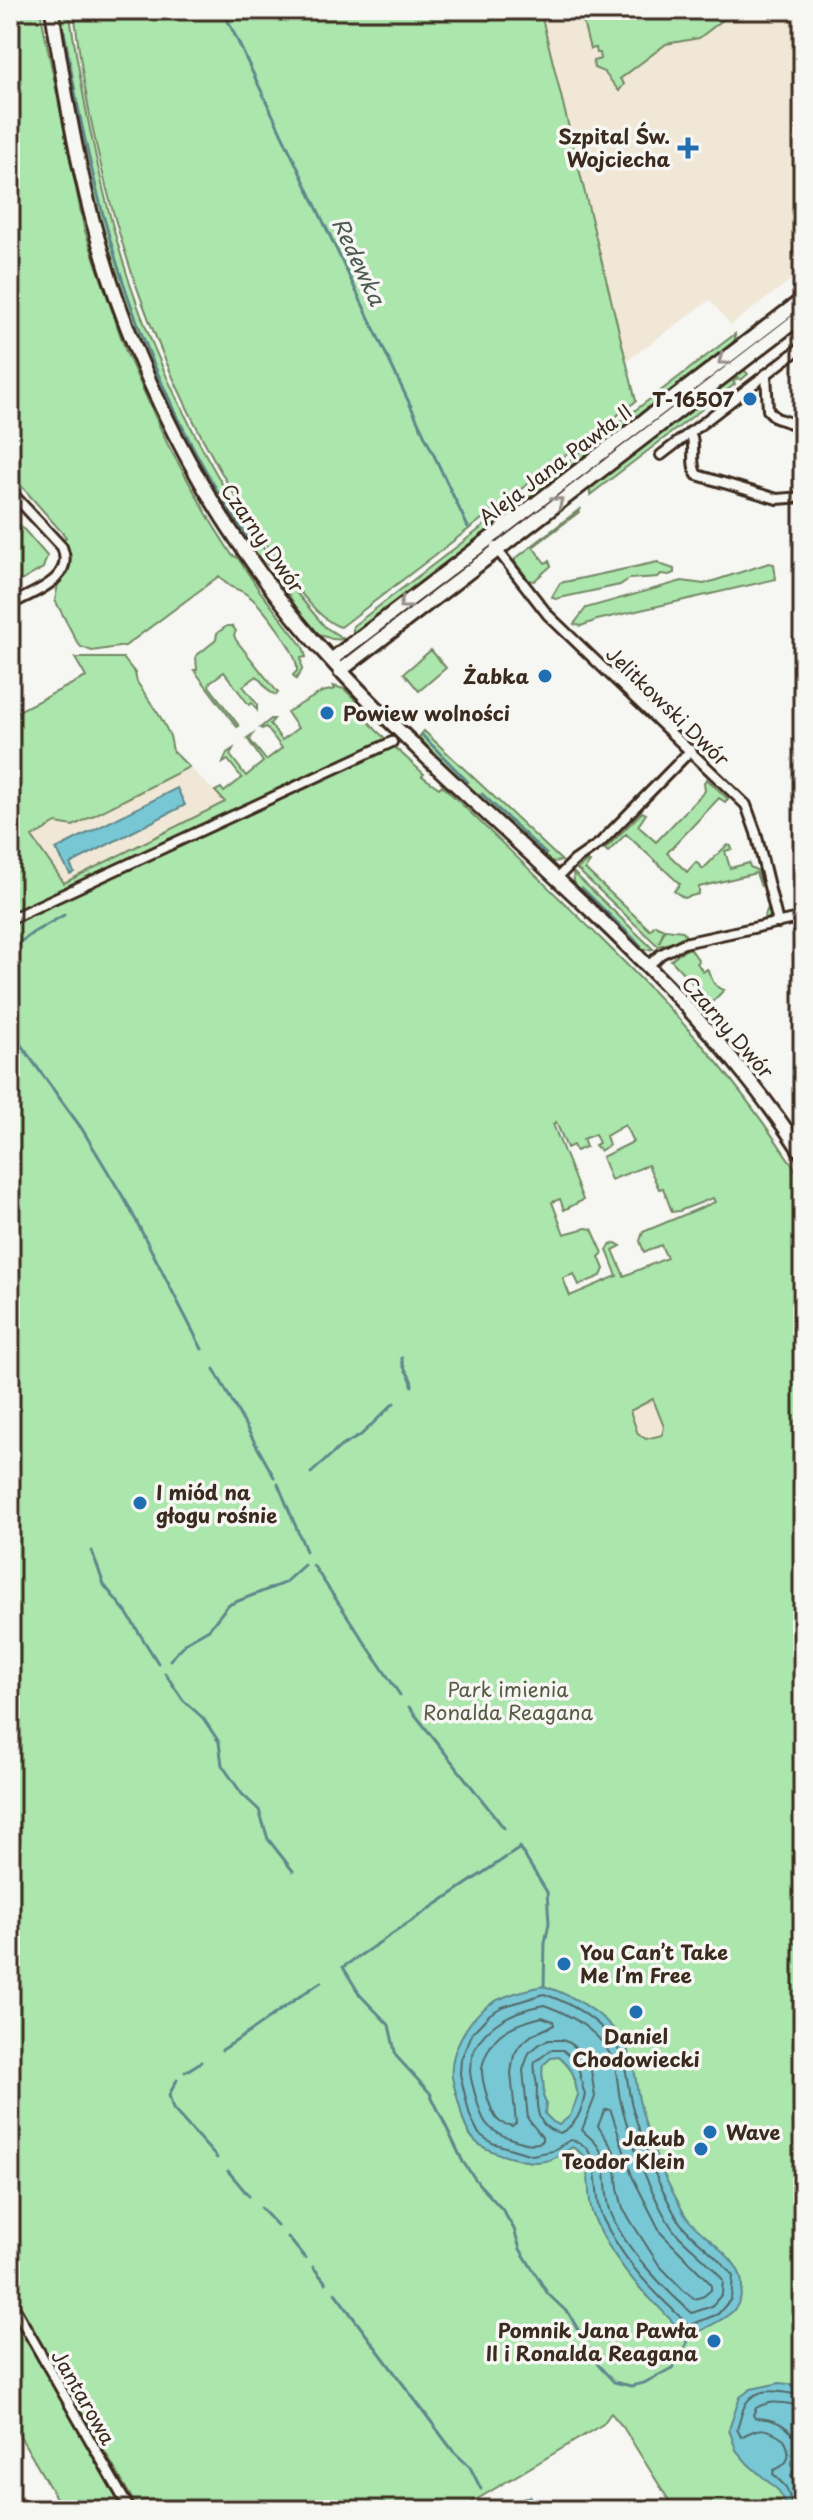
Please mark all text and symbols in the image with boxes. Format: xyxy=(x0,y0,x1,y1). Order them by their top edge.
place label: Szpital Św. Wojciecha xyxy=(558,121,670,174)
marker: Szpital Św. Wojciecha xyxy=(677,137,699,159)
water label: Redewka xyxy=(325,212,395,312)
one-way arrow xyxy=(717,351,732,365)
place label: T-16507 xyxy=(652,384,735,414)
marker: T-16507 xyxy=(741,390,759,408)
street label: Aleja Jana Pawła II xyxy=(472,396,638,532)
street label: Czarny Dwór xyxy=(214,477,312,599)
one-way arrow xyxy=(549,498,564,512)
one-way arrow xyxy=(398,595,413,609)
street label: Jelitkowski Dwór xyxy=(599,639,737,773)
place label: Żabka xyxy=(463,661,529,691)
marker: Żabka xyxy=(536,667,554,685)
place label: Powiew wolności xyxy=(343,698,510,728)
marker: Powiew wolności xyxy=(318,704,336,722)
street label: Czarny Dwór xyxy=(675,969,782,1085)
place label: I miód na głogu rośnie xyxy=(156,1477,277,1530)
marker: I miód na głogu rośnie xyxy=(131,1494,149,1512)
park label: Park imienia Ronalda Reagana xyxy=(423,1674,593,1727)
place label: You Can’t Take Me I’m Free xyxy=(580,1937,728,1990)
marker: You Can’t Take Me I’m Free xyxy=(555,1955,573,1973)
marker: Daniel Chodowiecki xyxy=(627,2003,645,2021)
place label: Daniel Chodowiecki xyxy=(572,2021,700,2074)
place label: Wave xyxy=(726,2117,781,2147)
place label: Jakub Teodor Klein xyxy=(562,2123,685,2176)
marker: Wave xyxy=(701,2123,719,2141)
marker: Jakub Teodor Klein xyxy=(692,2140,710,2158)
place label: Pomnik Jana Pawła II i Ronalda Reagana xyxy=(486,2315,698,2368)
marker: Pomnik Jana Pawła II i Ronalda Reagana xyxy=(705,2332,723,2350)
street label: Jantarowa xyxy=(45,2344,123,2450)

